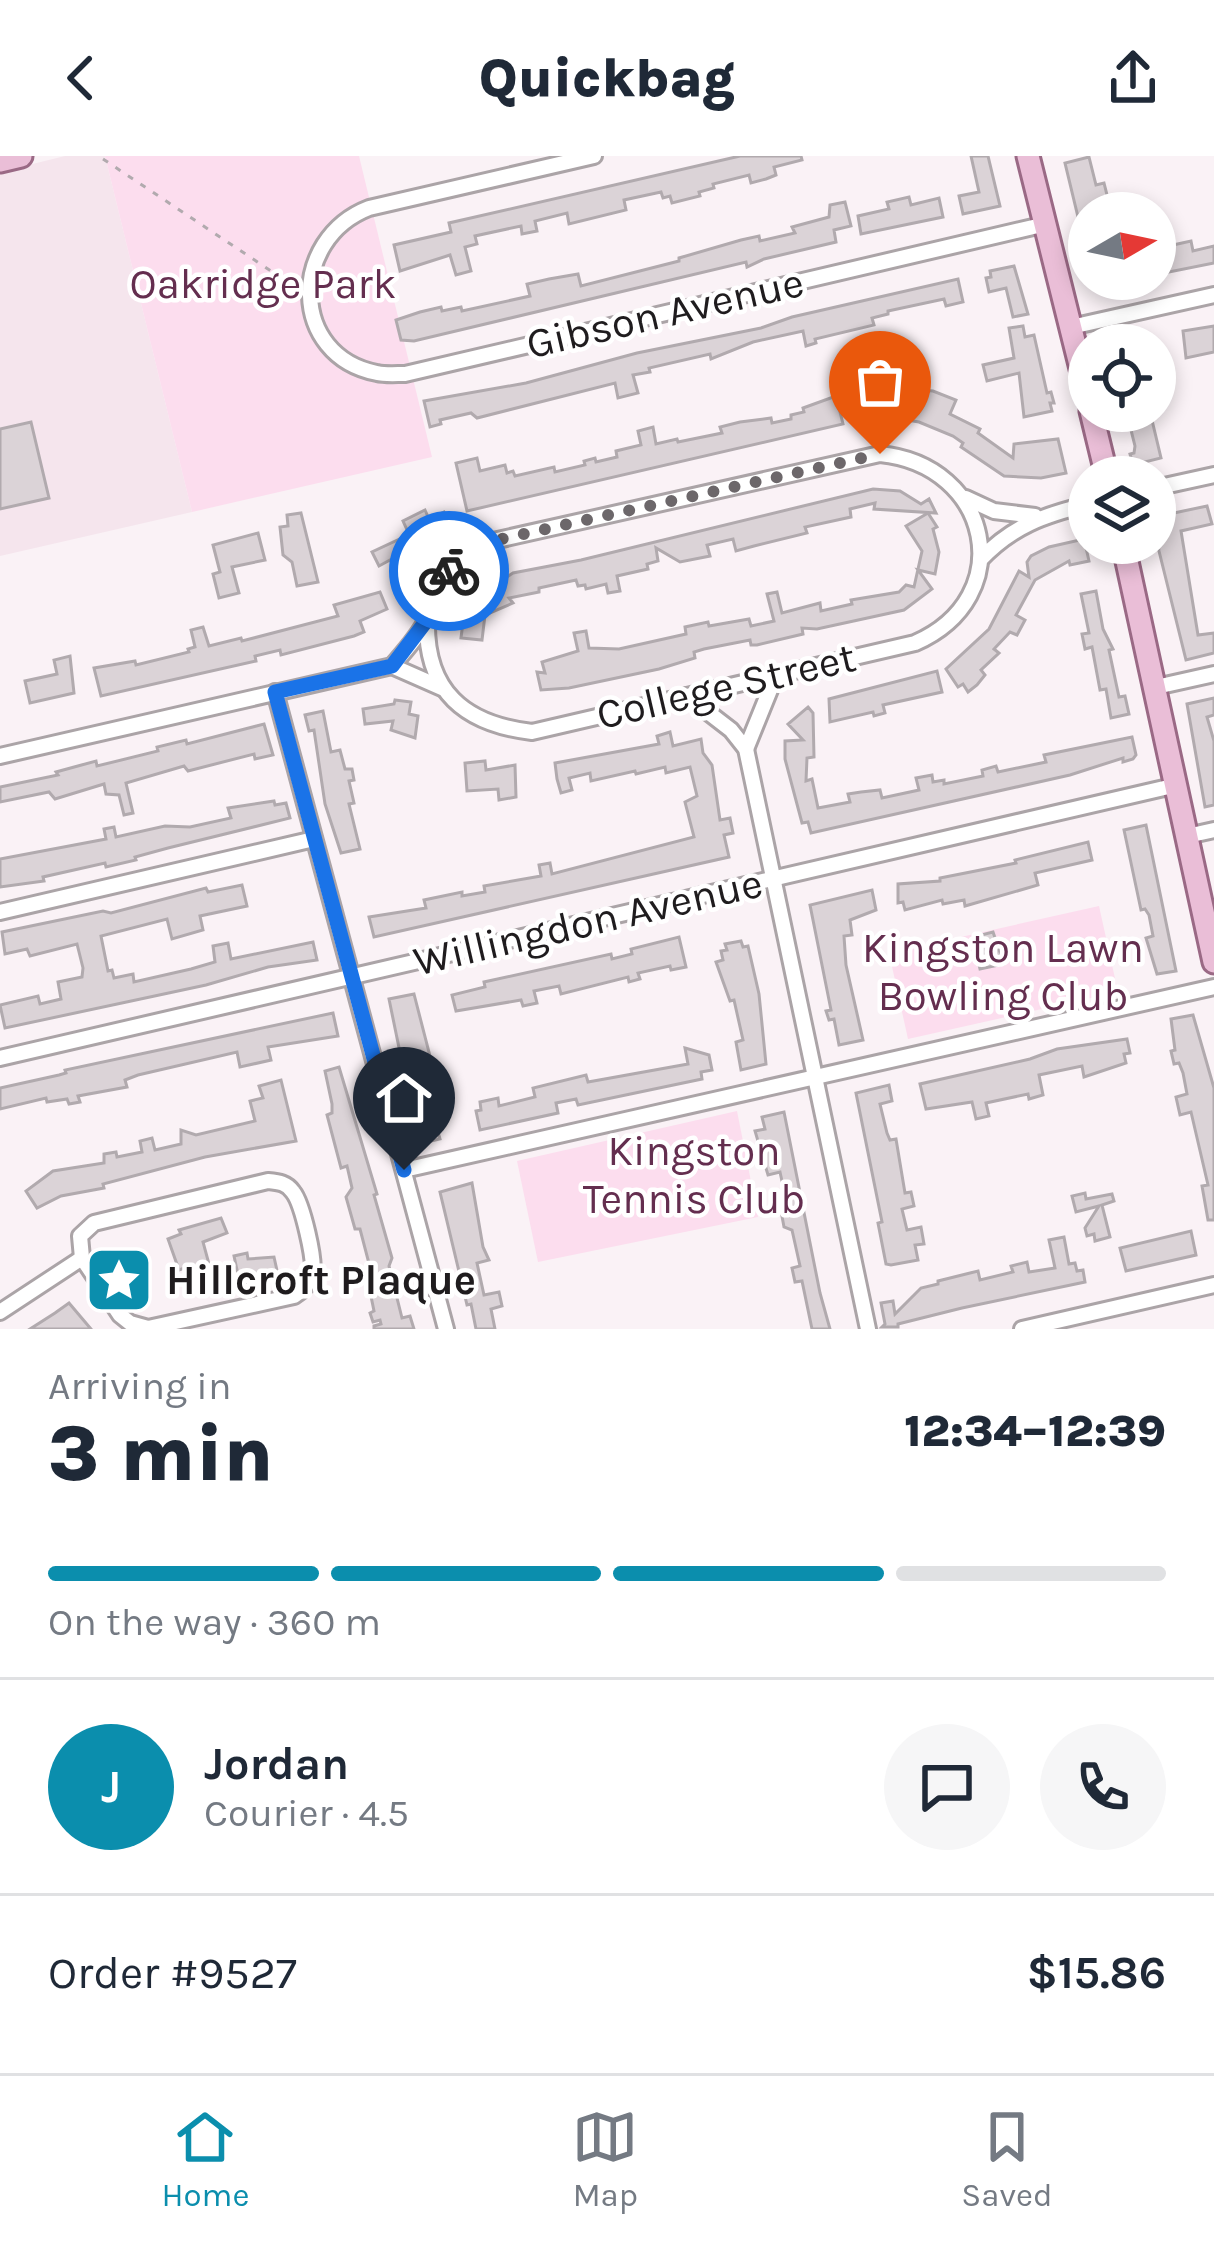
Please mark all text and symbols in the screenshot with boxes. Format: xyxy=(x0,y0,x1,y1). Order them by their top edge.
icon: back xyxy=(48,45,114,111)
icon: share xyxy=(1100,45,1166,111)
text: Quickbag xyxy=(479,46,735,110)
north arrow xyxy=(1068,192,1176,300)
map controls xyxy=(1068,192,1176,564)
street label: Gibson Avenue xyxy=(521,257,809,369)
park label: Oakridge Park xyxy=(130,259,396,309)
button: locate xyxy=(1068,324,1176,432)
pin xyxy=(829,331,931,454)
icon: bag xyxy=(847,349,913,415)
button: layers xyxy=(1068,456,1176,564)
courier xyxy=(389,511,509,631)
icon: bike xyxy=(416,538,482,604)
street label: College Street xyxy=(592,632,860,740)
street label: Willingdon Avenue xyxy=(409,858,767,986)
park label: Kingston Lawn Bowling Club xyxy=(862,923,1144,1021)
pin xyxy=(353,1047,455,1170)
icon: home xyxy=(371,1065,437,1131)
park label: Kingston Tennis Club xyxy=(583,1126,805,1224)
place icon: Hillcroft Plaque xyxy=(84,1245,154,1315)
place label: Hillcroft Plaque xyxy=(166,1255,476,1305)
text: Arriving in xyxy=(48,1363,231,1409)
text: 12:34–12:39 xyxy=(904,1405,1166,1457)
text: 3 min xyxy=(48,1408,273,1500)
text: On the way · 360 m xyxy=(48,1599,381,1645)
button: chat xyxy=(884,1724,1010,1850)
button: phone xyxy=(1040,1724,1166,1850)
text: Jordan xyxy=(204,1738,349,1790)
text: J xyxy=(101,1761,121,1813)
text: Courier · 4.5 xyxy=(204,1790,409,1836)
text: Order #9527 xyxy=(48,1947,297,1999)
text: $15.86 xyxy=(1027,1947,1166,1999)
tab: Home xyxy=(161,2104,249,2214)
tab: Map xyxy=(572,2104,638,2214)
tab: Saved xyxy=(961,2104,1053,2214)

